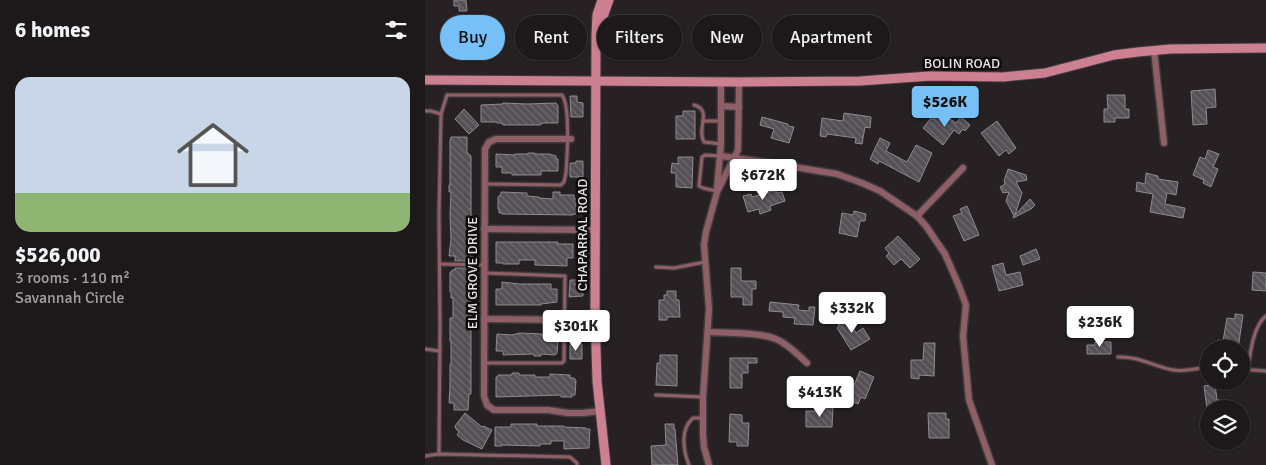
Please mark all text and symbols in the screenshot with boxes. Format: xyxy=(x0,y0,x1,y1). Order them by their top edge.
chip: Buy xyxy=(440,15,505,60)
chip: Rent xyxy=(515,15,587,60)
chip: Filters xyxy=(597,15,682,60)
chip: New xyxy=(692,15,762,60)
chip: Apartment xyxy=(772,15,890,60)
icon: filters xyxy=(382,16,410,44)
text: 6 homes xyxy=(15,17,90,43)
street label: BOLIN ROAD xyxy=(924,55,1000,72)
pin: $526K xyxy=(910,86,980,128)
text: $526K xyxy=(923,92,967,112)
icon: home xyxy=(168,110,258,200)
pin: $672K xyxy=(728,158,798,201)
text: $672K xyxy=(741,165,785,185)
street label: CHAPARRAL ROAD xyxy=(574,179,591,291)
street label: ELM GROVE DRIVE xyxy=(464,217,481,329)
text: $526,000 xyxy=(15,242,101,268)
text: 3 rooms · 110 m² xyxy=(15,268,130,288)
text: Savannah Circle xyxy=(15,288,125,308)
pin: $332K xyxy=(817,292,887,334)
text: $332K xyxy=(830,298,874,318)
pin: $236K xyxy=(1065,306,1135,348)
pin: $301K xyxy=(541,310,611,352)
text: $236K xyxy=(1078,312,1122,332)
text: $301K xyxy=(554,316,598,336)
map controls xyxy=(1200,340,1250,450)
button: locate xyxy=(1200,340,1250,390)
pin: $413K xyxy=(785,376,855,418)
text: $413K xyxy=(798,382,842,402)
button: layers xyxy=(1200,400,1250,450)

